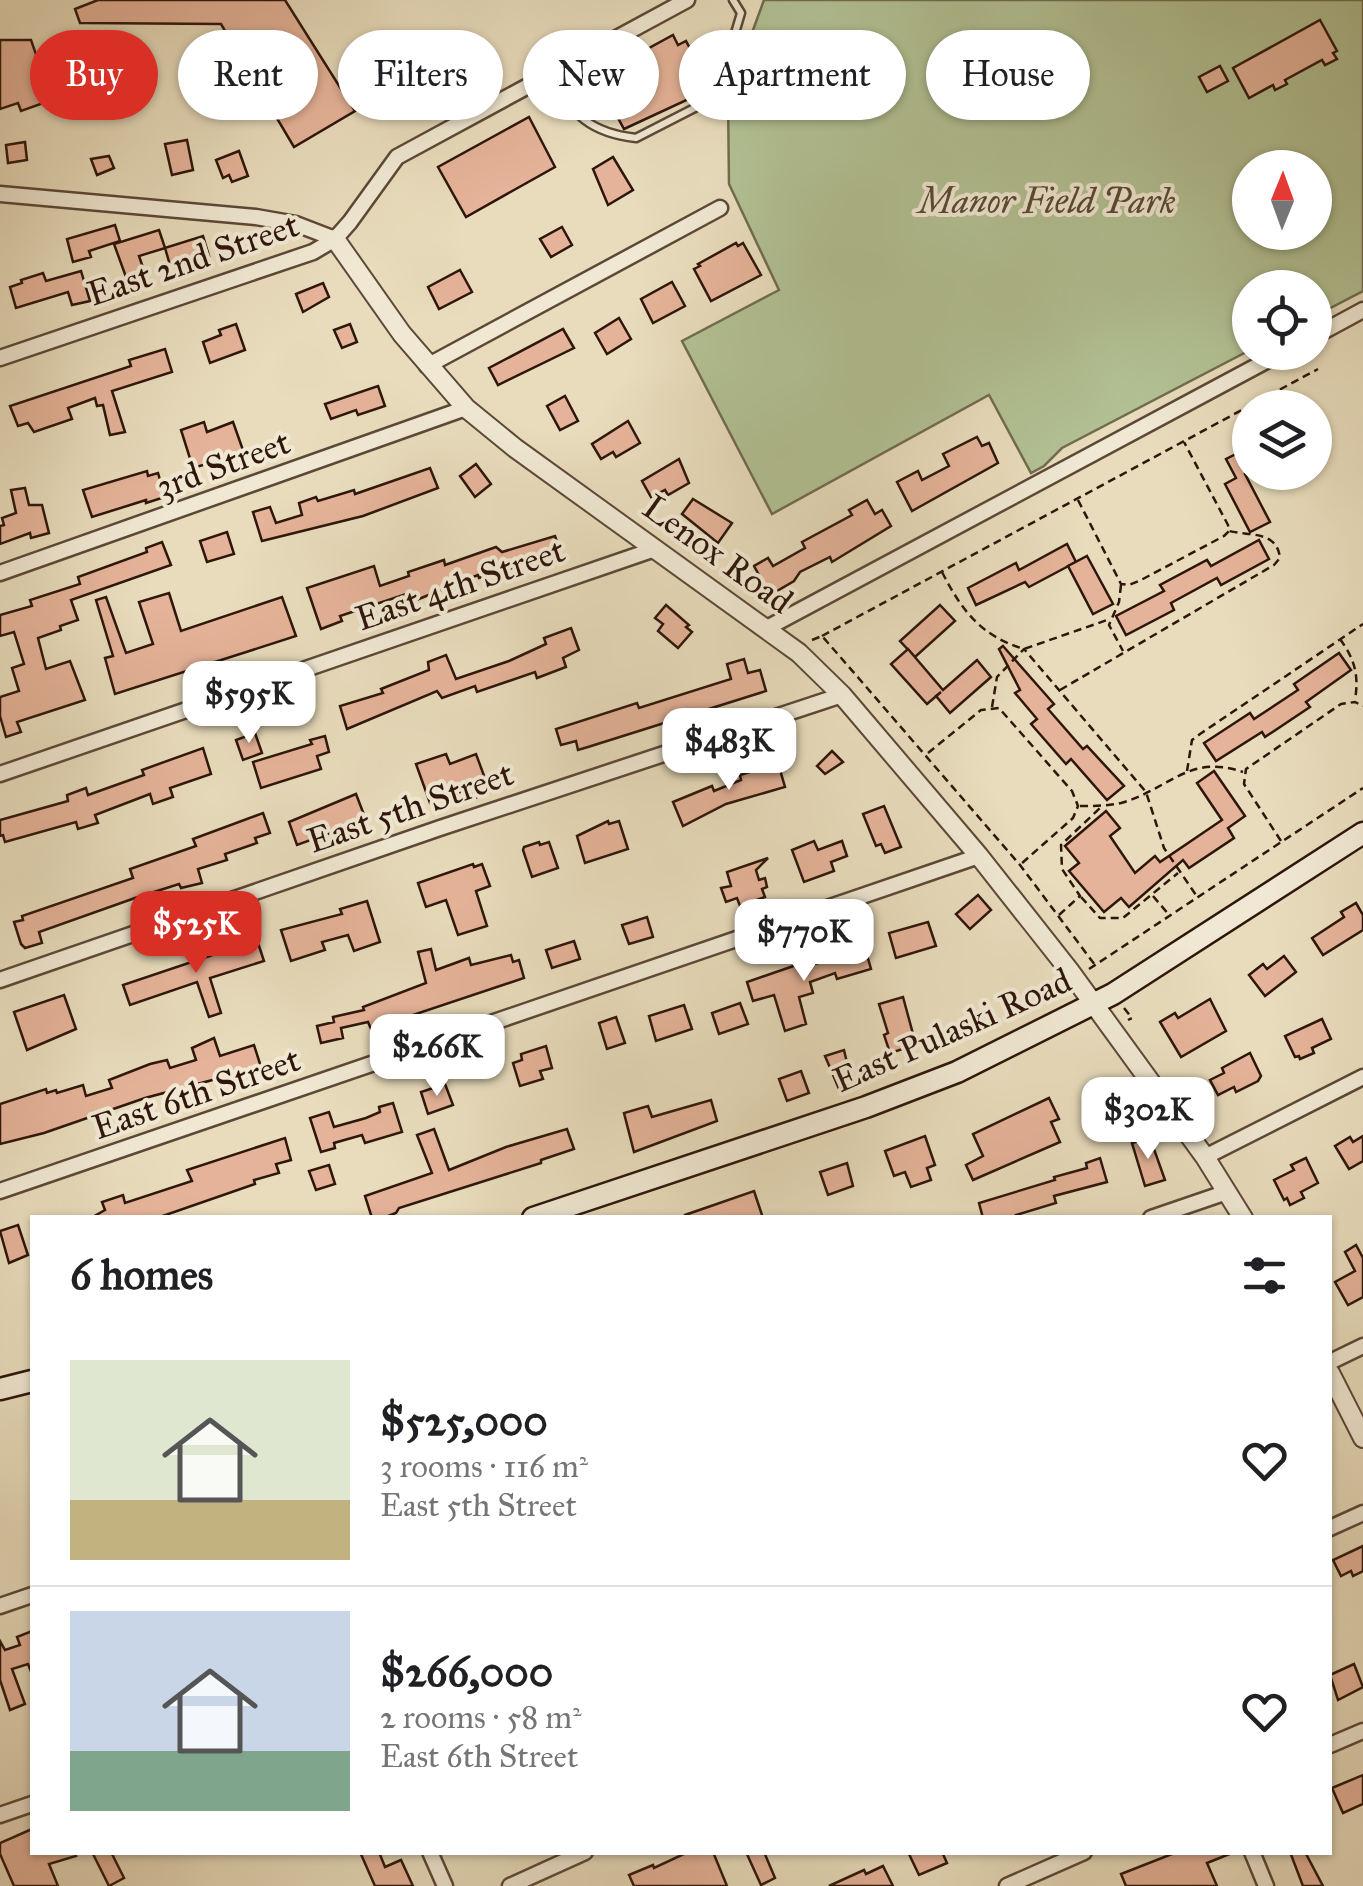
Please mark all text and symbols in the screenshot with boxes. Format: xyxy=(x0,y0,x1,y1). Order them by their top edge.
chip: Buy xyxy=(30,30,158,120)
chip: Rent xyxy=(178,30,318,120)
chip: Filters xyxy=(338,30,503,120)
chip: New xyxy=(523,30,659,120)
chip: Apartment xyxy=(679,30,906,120)
chip: House xyxy=(926,30,1090,120)
north arrow xyxy=(1232,150,1332,250)
map controls xyxy=(1232,150,1332,490)
park label: Manor Field Park xyxy=(915,180,1176,223)
street label: East 2nd Street xyxy=(82,203,305,316)
button: locate xyxy=(1232,270,1332,370)
button: layers xyxy=(1232,390,1332,490)
street label: 3rd Street xyxy=(150,420,296,508)
street label: Lenox Road xyxy=(634,486,801,623)
street label: East 4th Street xyxy=(350,529,570,640)
pin: $595K xyxy=(179,661,319,746)
text: $595K xyxy=(205,674,293,713)
pin: $483K xyxy=(659,708,799,793)
text: $483K xyxy=(684,721,774,760)
street label: East 5th Street xyxy=(301,752,519,863)
pin: $525K xyxy=(126,891,266,976)
pin: $770K xyxy=(734,899,874,984)
text: $525K xyxy=(152,904,240,943)
text: $770K xyxy=(757,912,851,951)
street label: East Pulaski Road xyxy=(826,959,1078,1102)
pin: $266K xyxy=(367,1014,507,1099)
text: $266K xyxy=(392,1027,482,1066)
street label: East 6th Street xyxy=(87,1038,306,1149)
pin: $302K xyxy=(1078,1077,1218,1162)
text: $302K xyxy=(1103,1090,1193,1129)
icon: filters xyxy=(1237,1248,1292,1303)
text: 6 homes xyxy=(70,1249,213,1301)
text: $525,000 xyxy=(380,1395,548,1447)
icon: home xyxy=(150,1400,270,1520)
icon: heart xyxy=(1237,1433,1292,1488)
text: 3 rooms · 116 m² xyxy=(380,1447,588,1486)
text: East 5th Street xyxy=(380,1486,577,1525)
text: $266,000 xyxy=(380,1646,553,1698)
icon: home xyxy=(150,1651,270,1771)
icon: heart xyxy=(1237,1684,1292,1739)
text: 2 rooms · 58 m² xyxy=(380,1698,581,1737)
text: East 6th Street xyxy=(380,1737,578,1776)

